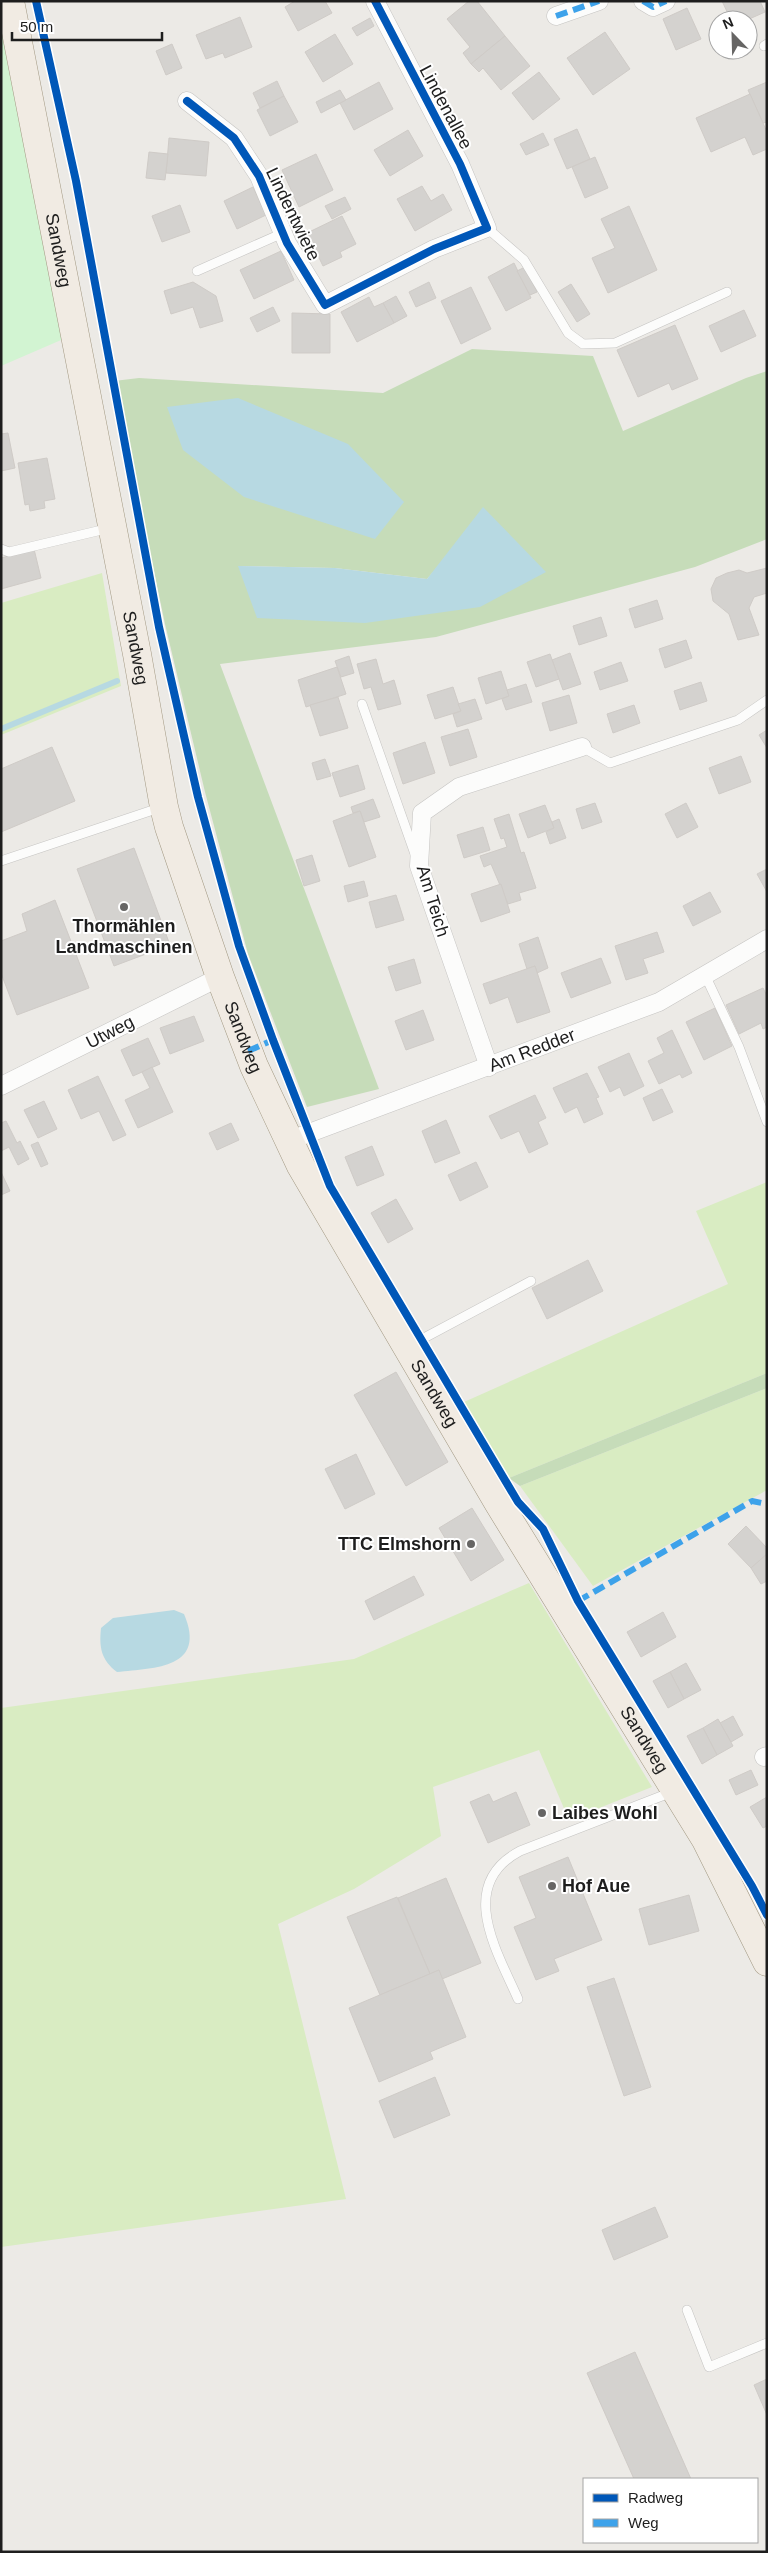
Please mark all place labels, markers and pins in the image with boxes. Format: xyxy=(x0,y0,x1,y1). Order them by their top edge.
marker: Thormählen Landmaschinen xyxy=(118,901,130,913)
place label: Thormählen Landmaschinen xyxy=(55,916,193,957)
place label: TTC Elmshorn xyxy=(338,1534,461,1554)
marker: TTC Elmshorn xyxy=(465,1538,477,1550)
place label: Laibes Wohl xyxy=(552,1803,658,1823)
marker: Laibes Wohl xyxy=(536,1807,548,1819)
place label: Hof Aue xyxy=(562,1876,630,1896)
marker: Hof Aue xyxy=(546,1880,558,1892)

